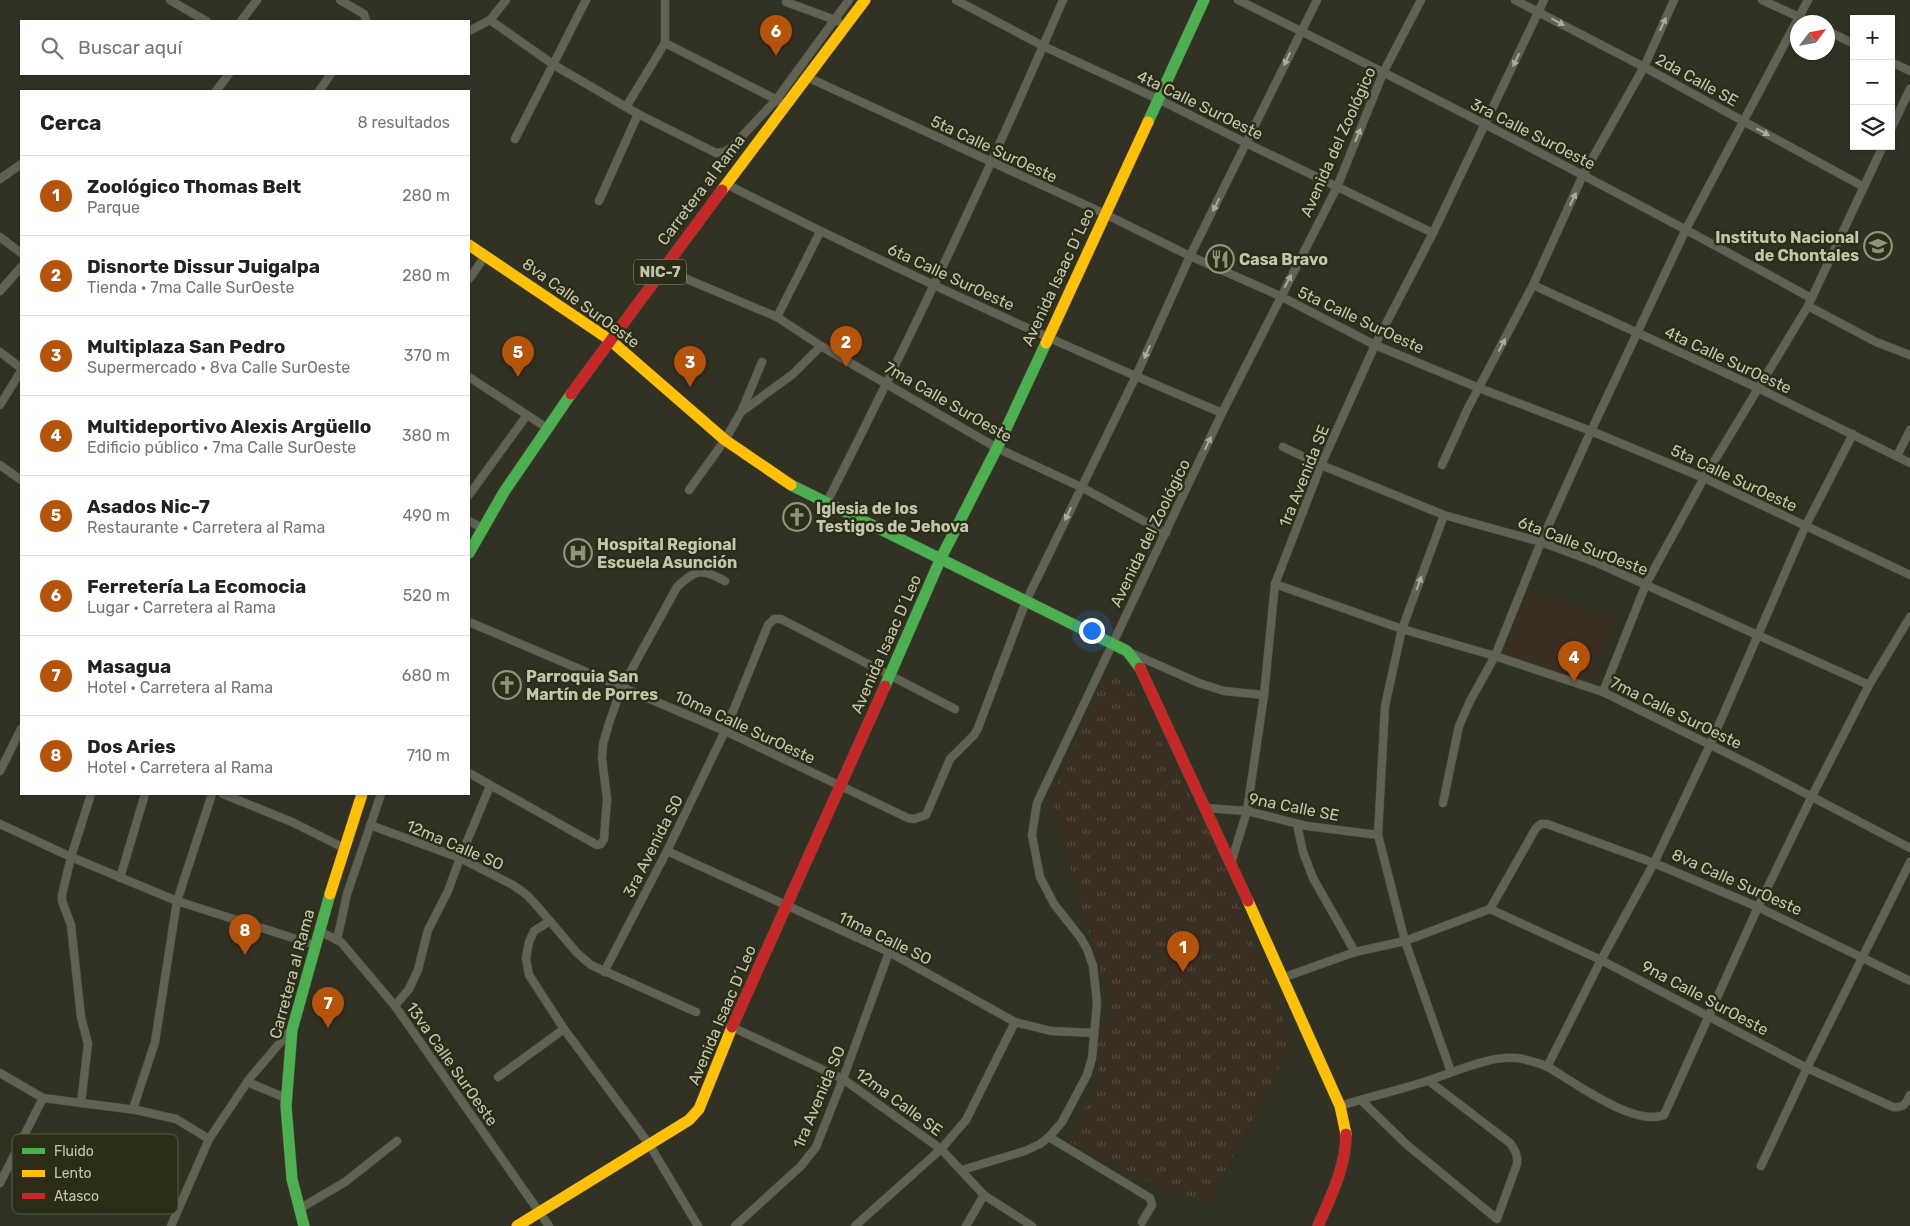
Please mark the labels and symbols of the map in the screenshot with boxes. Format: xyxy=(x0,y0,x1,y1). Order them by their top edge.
pin: 6 xyxy=(760,15,792,56)
north arrow xyxy=(1790,15,1835,60)
one-way arrow xyxy=(1660,17,1668,31)
one-way arrow xyxy=(1551,18,1566,26)
street label: 2da Calle SE xyxy=(1652,50,1742,110)
one-way arrow xyxy=(1283,52,1291,66)
one-way arrow xyxy=(1511,52,1520,67)
street label: Avenida del Zoológico xyxy=(1296,64,1380,220)
street label: 4ta Calle SurOeste xyxy=(1134,66,1266,144)
street label: 3ra Calle SurOeste xyxy=(1468,94,1599,174)
street label: 5ta Calle SurOeste xyxy=(928,111,1060,187)
one-way arrow xyxy=(1354,127,1362,142)
one-way arrow xyxy=(1756,128,1771,136)
street label: Carretera al Rama xyxy=(653,131,749,249)
one-way arrow xyxy=(1569,192,1577,206)
one-way arrow xyxy=(1212,198,1220,212)
street label: Avenida Isaac D´Leo xyxy=(1018,205,1098,349)
place label: Instituto Nacional de Chontales xyxy=(1715,228,1859,265)
school or university icon: Instituto Nacional de Chontales xyxy=(1863,231,1893,261)
street label: 6ta Calle SurOeste xyxy=(885,239,1017,315)
restaurant icon: Casa Bravo xyxy=(1205,244,1235,274)
place label: Casa Bravo xyxy=(1239,250,1328,269)
street label: 8va Calle SurOeste xyxy=(519,254,643,352)
road number: NIC-7 xyxy=(634,260,686,284)
one-way arrow xyxy=(1284,274,1292,289)
street label: 5ta Calle SurOeste xyxy=(1295,282,1427,358)
street label: 4ta Calle SurOeste xyxy=(1661,322,1795,398)
pin: 2 xyxy=(830,326,862,367)
pin: 5 xyxy=(502,336,534,377)
one-way arrow xyxy=(1497,338,1506,352)
one-way arrow xyxy=(1142,345,1150,359)
pin: 3 xyxy=(674,346,706,387)
street label: 7ma Calle SurOeste xyxy=(881,358,1015,446)
street label: 1ra Avenida SE xyxy=(1275,422,1333,530)
one-way arrow xyxy=(1204,436,1212,450)
street label: 5ta Calle SurOeste xyxy=(1668,440,1800,516)
street label: Avenida del Zoológico xyxy=(1106,456,1194,610)
place label: Iglesia de los Testigos de Jehova xyxy=(816,499,969,536)
church icon: Iglesia de los Testigos de Jehova xyxy=(782,502,812,532)
one-way arrow xyxy=(1063,507,1071,521)
street label: 6ta Calle SurOeste xyxy=(1515,512,1651,580)
place label: Hospital Regional Escuela Asunción xyxy=(597,535,737,572)
hospital icon: Hospital Regional Escuela Asunción xyxy=(563,538,593,568)
street label: Avenida Isaac D´Leo xyxy=(847,572,925,716)
one-way arrow xyxy=(1416,576,1423,591)
your location xyxy=(1079,618,1105,644)
pin: 4 xyxy=(1558,641,1590,682)
place label: Parroquia San Martín de Porres xyxy=(526,667,658,704)
church icon: Parroquia San Martín de Porres xyxy=(492,670,522,700)
street label: 7ma Calle SurOeste xyxy=(1607,673,1745,753)
street label: 10ma Calle SurOeste xyxy=(672,686,818,768)
street label: 9na Calle SE xyxy=(1247,789,1341,825)
street label: 3ra Avenida SO xyxy=(619,792,687,900)
street label: 12ma Calle SO xyxy=(403,816,507,874)
street label: 8va Calle SurOeste xyxy=(1669,845,1805,919)
street label: Carretera al Rama xyxy=(266,907,318,1041)
street label: 11ma Calle SO xyxy=(835,907,935,969)
pin: 8 xyxy=(229,914,261,955)
pin: 1 xyxy=(1167,931,1199,972)
street label: Avenida Isaac D´Leo xyxy=(684,942,760,1088)
street label: 9na Calle SurOeste xyxy=(1638,957,1772,1039)
pin: 7 xyxy=(312,987,344,1028)
street label: 13va Calle SurOeste xyxy=(402,998,502,1130)
street label: 1ra Avenida SO xyxy=(789,1043,849,1151)
street label: 12ma Calle SE xyxy=(852,1064,946,1140)
legend xyxy=(12,1134,178,1214)
text: Fluido xyxy=(54,1143,94,1160)
text: Lento xyxy=(54,1165,91,1182)
text: Atasco xyxy=(54,1188,99,1205)

